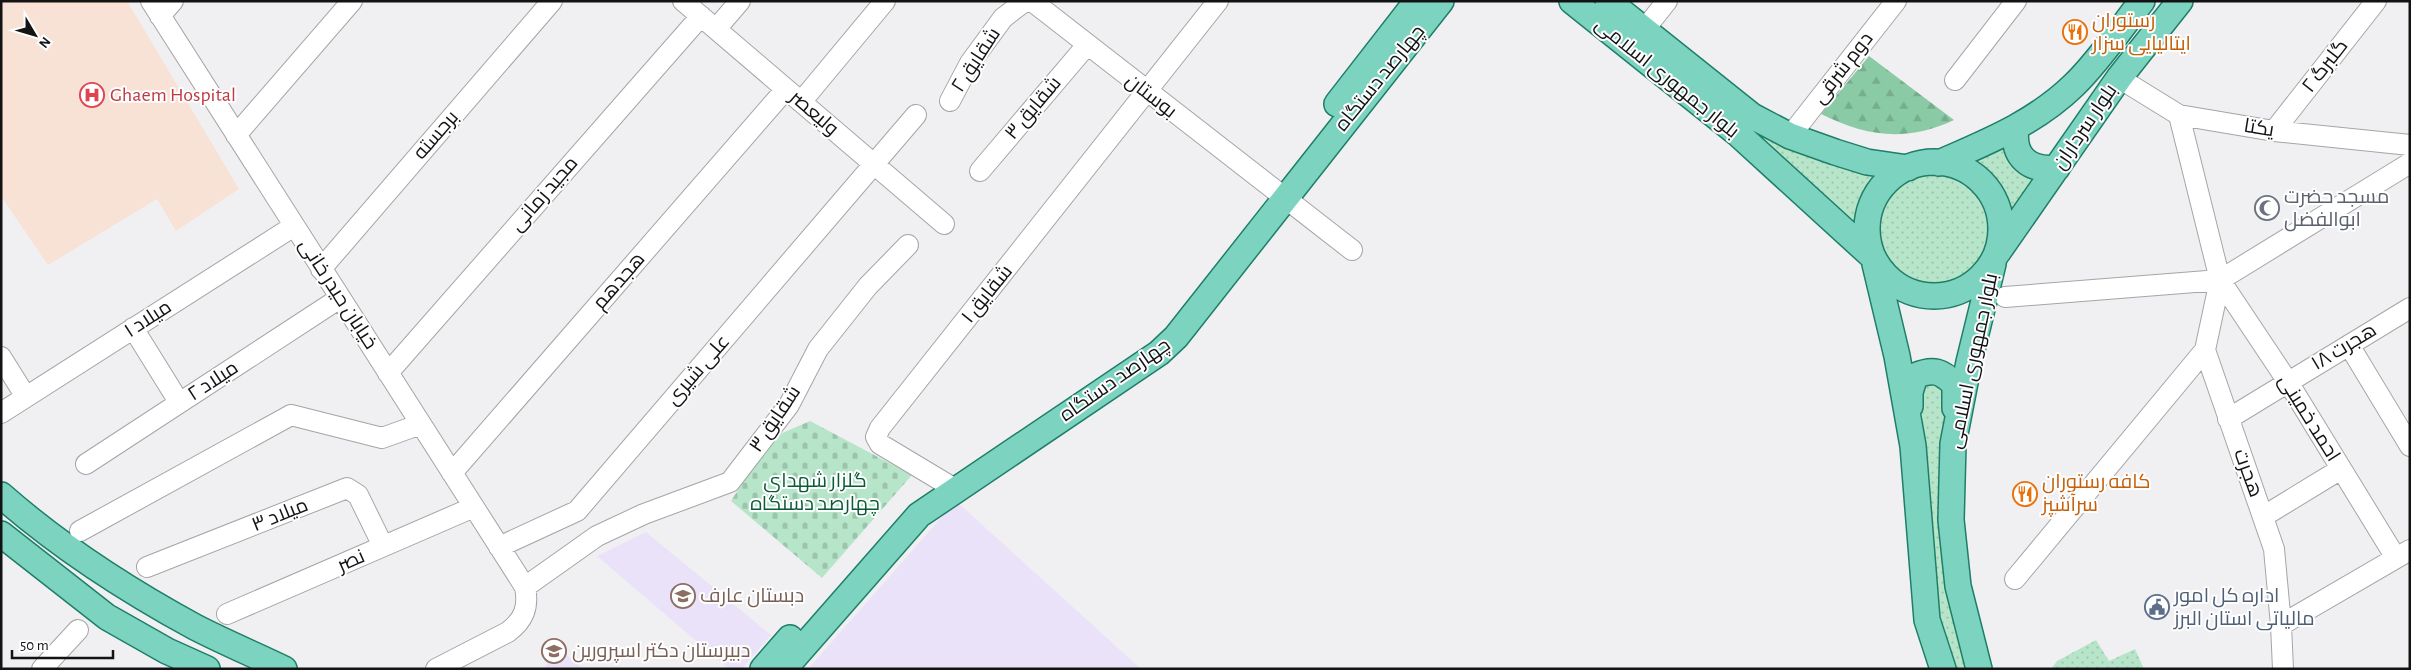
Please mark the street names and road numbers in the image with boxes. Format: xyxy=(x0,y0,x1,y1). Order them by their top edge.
street label: بلوار جمهوری اسلامی xyxy=(1590,14,1743,144)
street label: چهارصد دستگاه xyxy=(1331,21,1430,136)
street label: شقایق ۲ xyxy=(948,24,1006,97)
street label: دوم شرقی xyxy=(1809,29,1879,109)
street label: گلبرگ ۲ xyxy=(2298,36,2352,97)
street label: بوستان xyxy=(1121,70,1180,123)
street label: شقایق ۳ xyxy=(1001,73,1066,145)
street label: بلوار سرداران xyxy=(2049,81,2122,174)
street label: ولیعصر xyxy=(784,86,842,140)
street label: برجسته xyxy=(410,107,463,164)
street label: یکتا xyxy=(2242,116,2276,140)
street label: مجید زمانی xyxy=(506,153,583,237)
street label: خیابان حیدر خانی xyxy=(293,235,381,354)
street label: هجدهم xyxy=(589,249,651,315)
street label: شقایق ۱ xyxy=(958,261,1018,328)
street label: بلوار جمهوری اسلامی xyxy=(1945,272,2003,451)
street label: میلاد ۱ xyxy=(121,297,175,341)
street label: هجرت ۱۸ xyxy=(2308,320,2380,375)
street label: علی شیری xyxy=(662,331,735,410)
street label: چهارصد دستگاه xyxy=(1056,335,1175,427)
street label: میلاد ۲ xyxy=(184,357,242,405)
street label: احمد خمینی xyxy=(2273,371,2343,466)
street label: شقایق ۳ xyxy=(746,382,806,457)
street label: هجرت xyxy=(2229,446,2266,500)
street label: میلاد ۳ xyxy=(249,495,311,535)
street label: نصر xyxy=(333,546,368,577)

